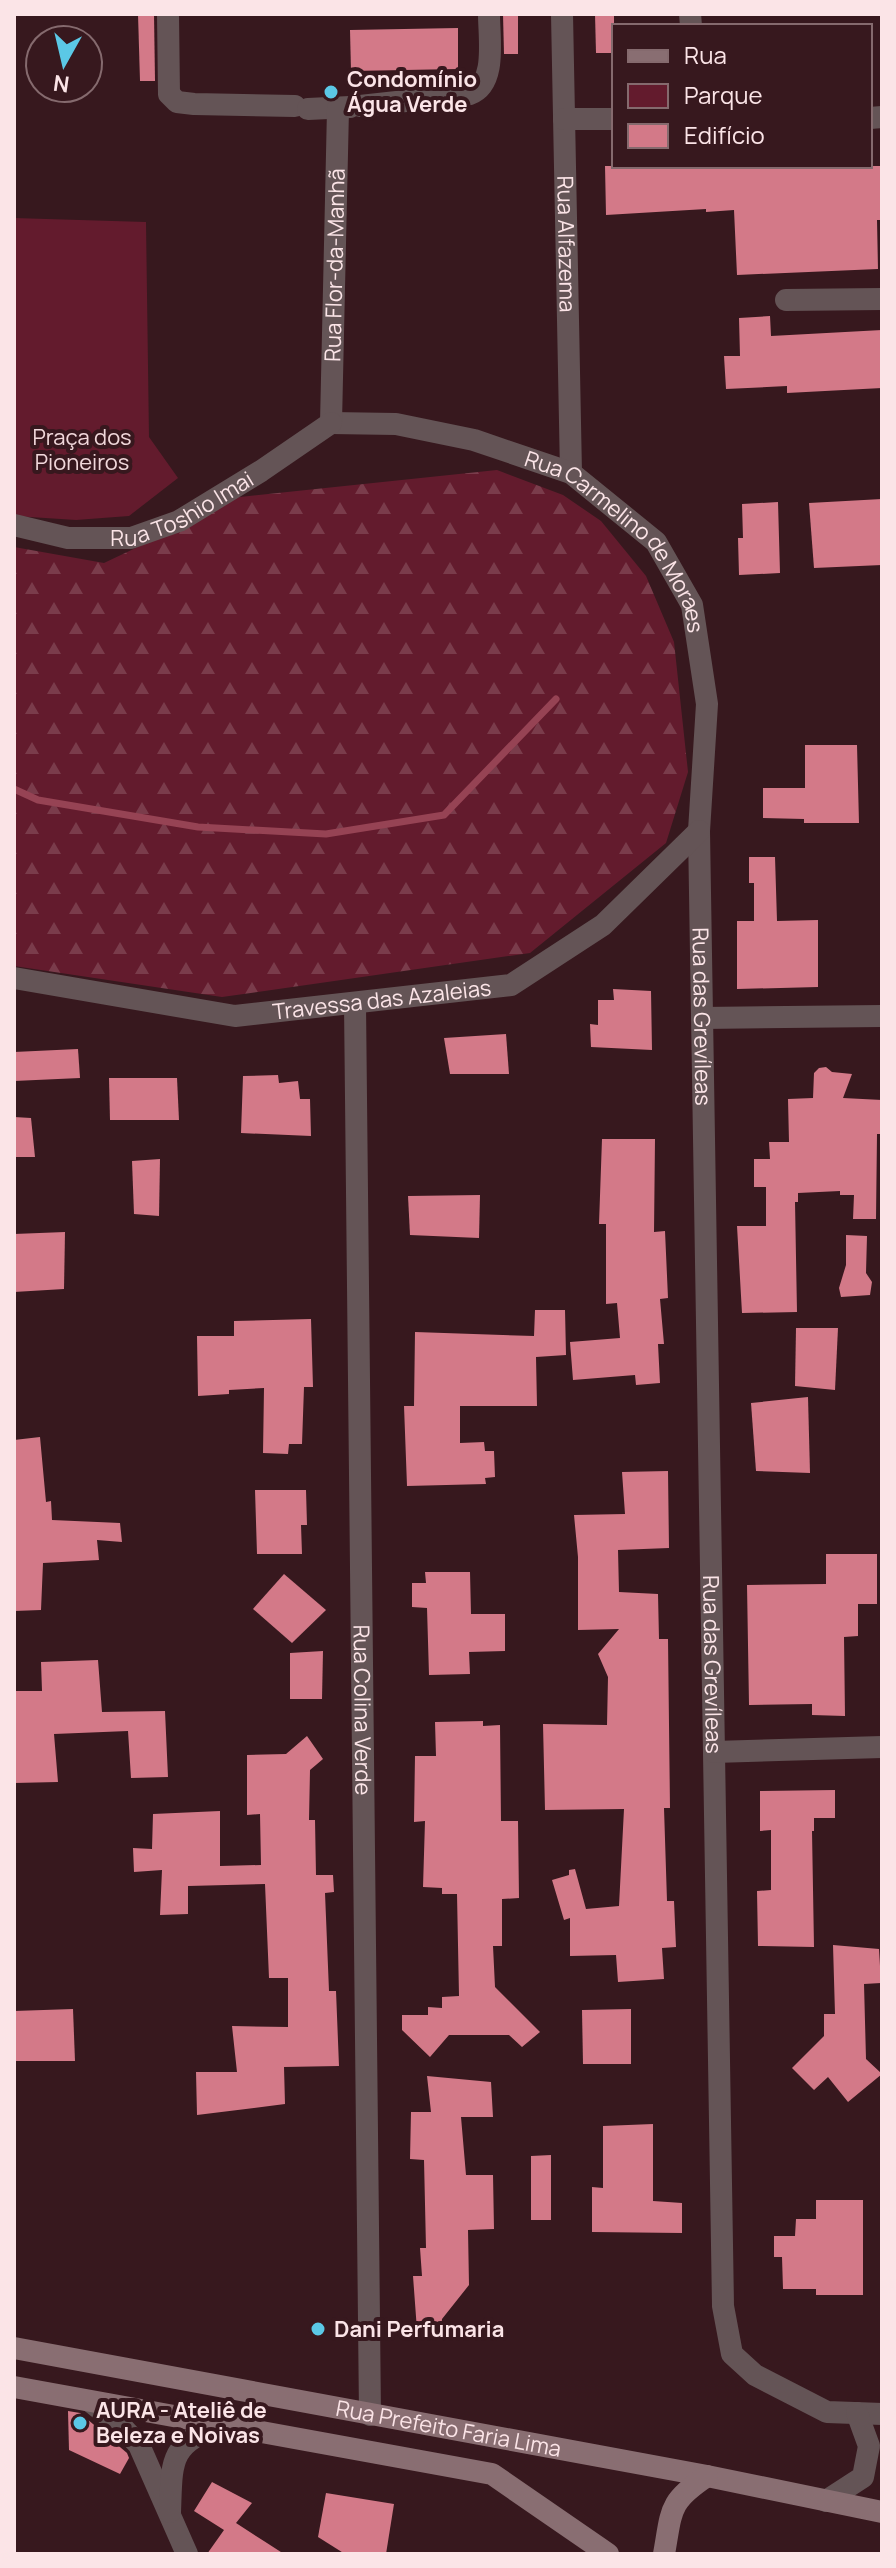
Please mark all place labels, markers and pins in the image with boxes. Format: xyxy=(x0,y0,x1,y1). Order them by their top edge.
place label: Condomínio Água Verde xyxy=(347,64,477,119)
marker: Condomínio Água Verde xyxy=(322,83,340,101)
place label: Dani Perfumaria xyxy=(334,2314,504,2344)
marker: Dani Perfumaria xyxy=(309,2320,327,2338)
place label: AURA - Ateliê de Beleza e Noivas xyxy=(96,2395,267,2450)
marker: AURA - Ateliê de Beleza e Noivas xyxy=(71,2414,89,2432)

